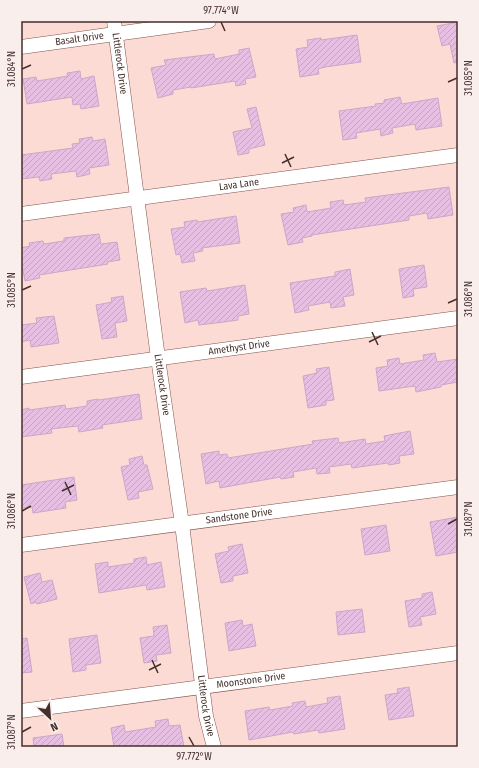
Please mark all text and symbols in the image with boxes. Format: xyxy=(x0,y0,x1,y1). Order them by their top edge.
text: 97.774°W xyxy=(203,5,239,17)
street label: Basalt Drive xyxy=(54,30,105,48)
street label: Littlerock Drive xyxy=(110,32,130,95)
text: 31.084°N xyxy=(6,51,18,87)
text: 31.085°N xyxy=(463,60,475,96)
street label: Lava Lane xyxy=(218,176,260,193)
text: 31.085°N xyxy=(6,272,18,308)
text: 31.086°N xyxy=(463,281,475,317)
street label: Amethyst Drive xyxy=(208,337,271,358)
street label: Littlerock Drive xyxy=(152,353,172,416)
text: 31.086°N xyxy=(6,493,18,529)
text: 31.087°N xyxy=(463,501,475,537)
street label: Sandstone Drive xyxy=(205,506,273,526)
street label: Moonstone Drive xyxy=(216,670,286,691)
street label: Littlerock Drive xyxy=(195,675,217,738)
north arrow xyxy=(30,698,70,738)
text: 31.087°N xyxy=(6,714,18,750)
text: N xyxy=(48,719,60,734)
text: 97.772°W xyxy=(176,751,212,763)

